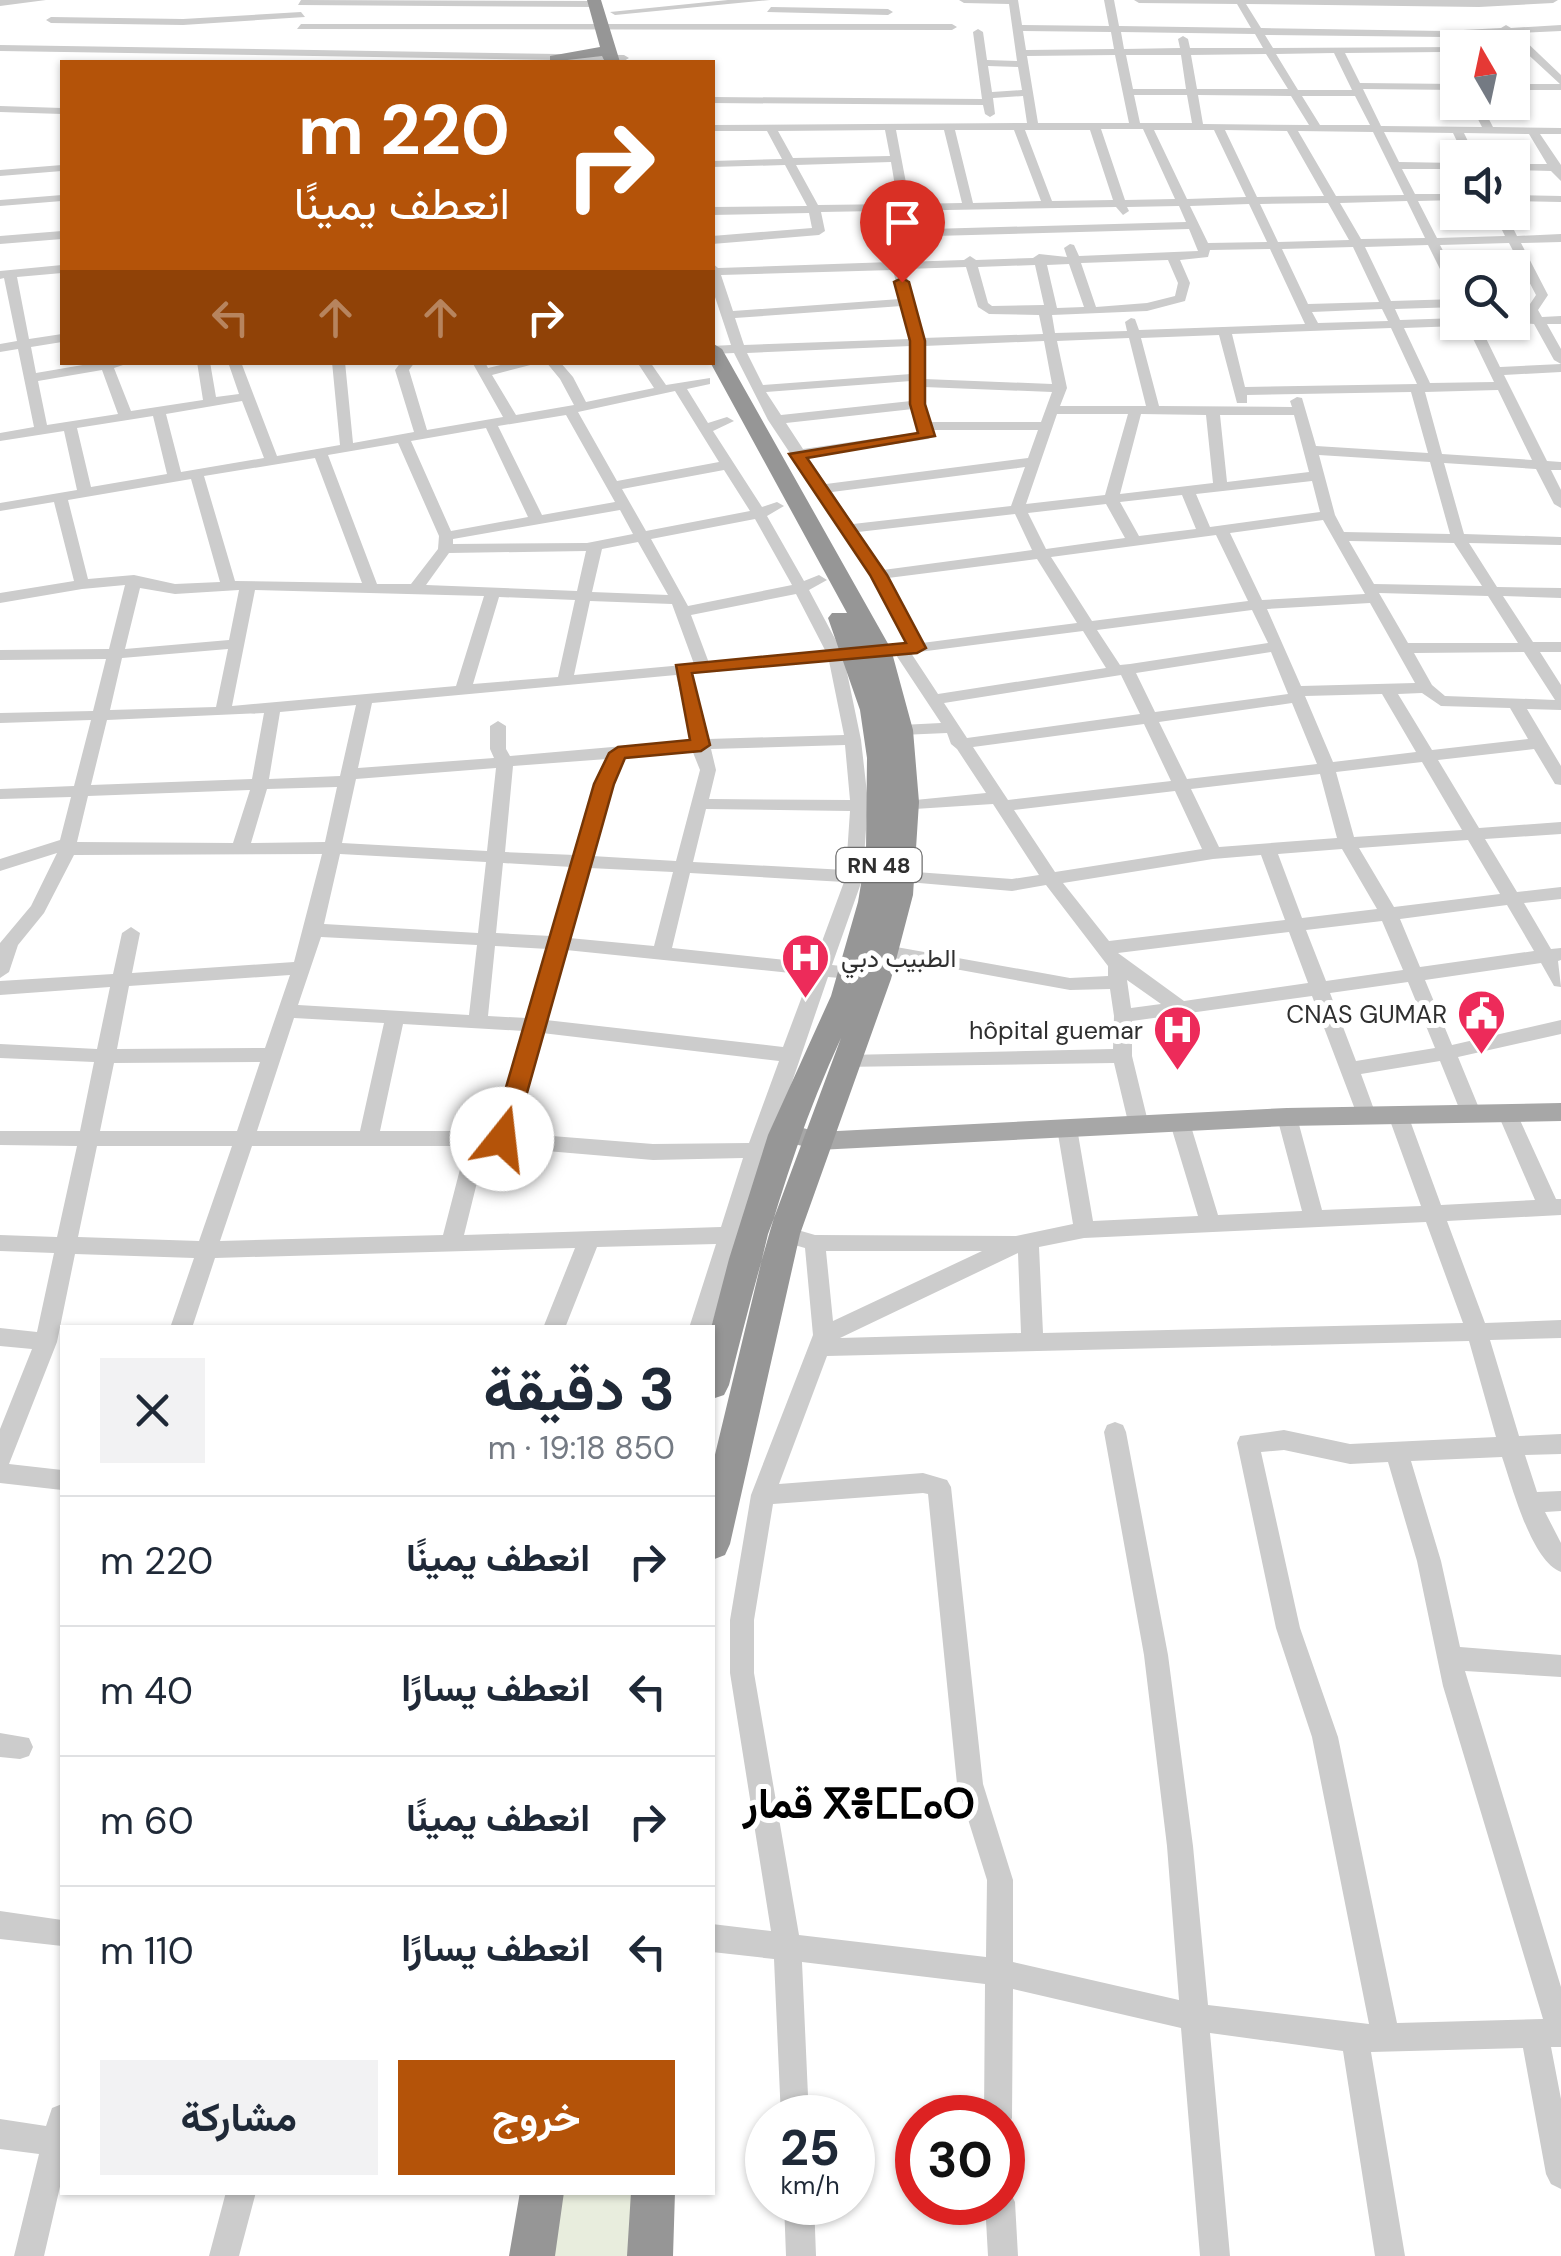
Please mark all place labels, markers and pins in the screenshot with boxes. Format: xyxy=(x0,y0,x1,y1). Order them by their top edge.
pin xyxy=(860,180,945,283)
hospital icon: الطبيب دبي xyxy=(780,932,832,1000)
place label: الطبيب دبي xyxy=(841,942,956,979)
public building icon: CNAS GUMAR xyxy=(1456,988,1508,1056)
place label: CNAS GUMAR xyxy=(1286,998,1447,1031)
hospital icon: hôpital guemar xyxy=(1152,1004,1204,1072)
place label: hôpital guemar xyxy=(969,1014,1143,1047)

